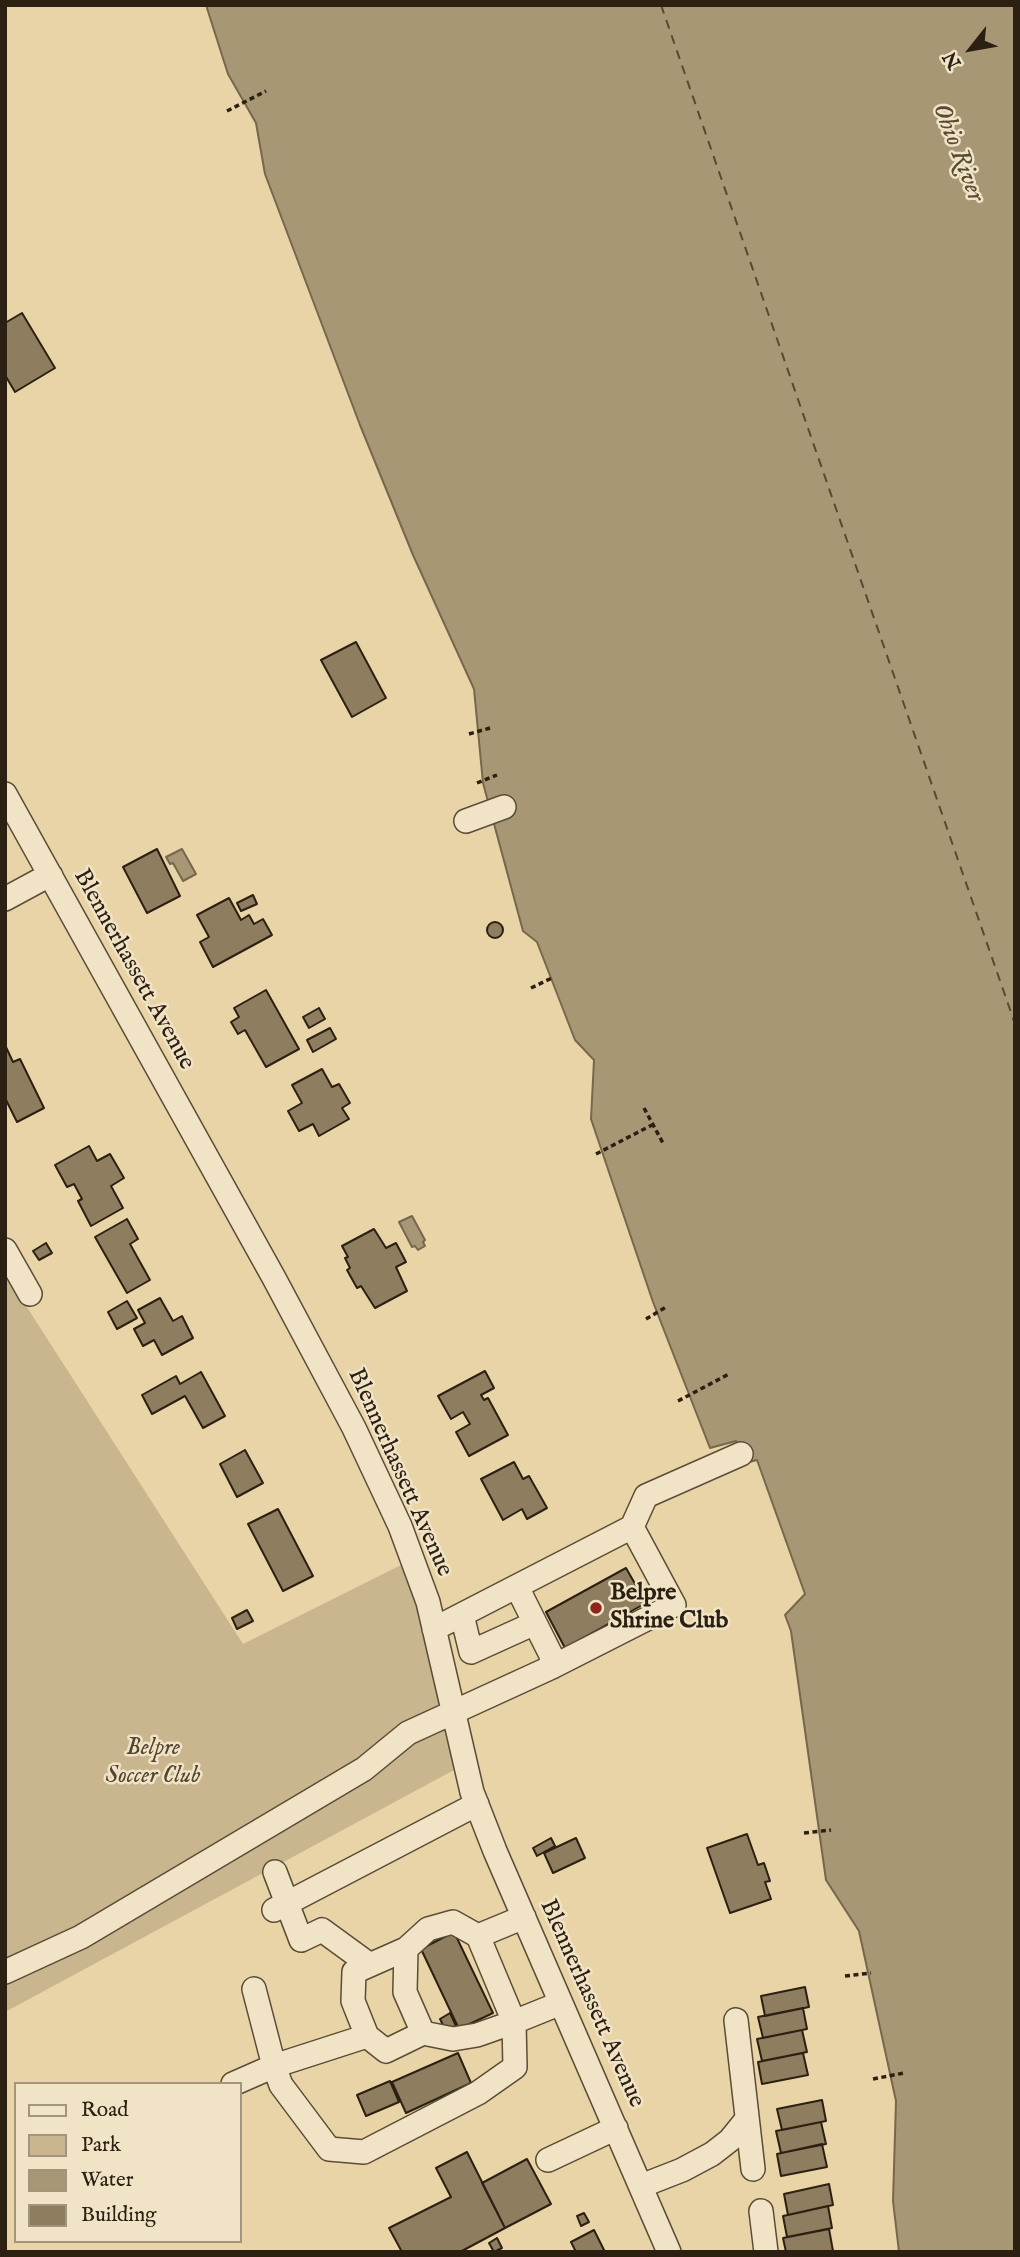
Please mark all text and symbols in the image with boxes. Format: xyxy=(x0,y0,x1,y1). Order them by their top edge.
north arrow xyxy=(936,14,1006,84)
text: N xyxy=(938,47,968,73)
water label: Ohio River xyxy=(924,99,990,207)
street label: Blennerhassett Avenue xyxy=(66,865,200,1075)
street label: Blennerhassett Avenue xyxy=(340,1364,458,1582)
place label: Belpre Shrine Club xyxy=(610,1580,728,1636)
marker: Belpre Shrine Club xyxy=(588,1600,604,1616)
park label: Belpre Soccer Club xyxy=(106,1735,200,1791)
street label: Blennerhassett Avenue xyxy=(532,1895,650,2113)
legend xyxy=(14,2082,242,2243)
text: Road xyxy=(81,2097,128,2124)
text: Park xyxy=(81,2132,121,2159)
text: Water xyxy=(81,2167,133,2194)
text: Building xyxy=(81,2202,156,2229)

